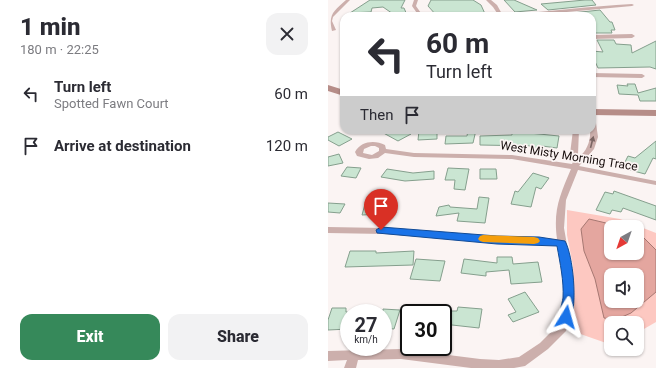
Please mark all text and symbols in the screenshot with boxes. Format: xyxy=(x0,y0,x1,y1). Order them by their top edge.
text: 1 min xyxy=(20,13,81,41)
button: close xyxy=(266,13,308,55)
text: 60 m xyxy=(426,27,489,60)
icon: left xyxy=(360,28,412,80)
text: 180 m · 22:25 xyxy=(20,42,99,57)
text: Turn left xyxy=(426,61,492,82)
text: Turn left xyxy=(54,78,111,96)
icon: left xyxy=(20,83,42,105)
text: 60 m xyxy=(274,85,308,103)
text: Spotted Fawn Court xyxy=(54,96,169,111)
icon: arrive xyxy=(401,104,423,126)
text: Then xyxy=(360,106,393,124)
icon: arrive xyxy=(20,135,42,157)
one-way arrow xyxy=(589,136,595,148)
text: Arrive at destination xyxy=(54,137,191,155)
text: 120 m xyxy=(266,137,308,155)
street label: West Misty Morning Trace xyxy=(499,138,639,174)
pin xyxy=(364,189,398,230)
icon: arrive xyxy=(370,195,392,217)
north arrow xyxy=(604,220,644,260)
map controls xyxy=(604,220,644,356)
button: sound xyxy=(604,268,644,308)
position arrow xyxy=(545,296,587,338)
speed limit sign: 30 xyxy=(400,304,452,356)
text: 27 xyxy=(355,313,377,337)
button: Exit xyxy=(20,314,160,360)
button: Share xyxy=(168,314,308,360)
button: search xyxy=(604,316,644,356)
text: km/h xyxy=(354,334,378,345)

